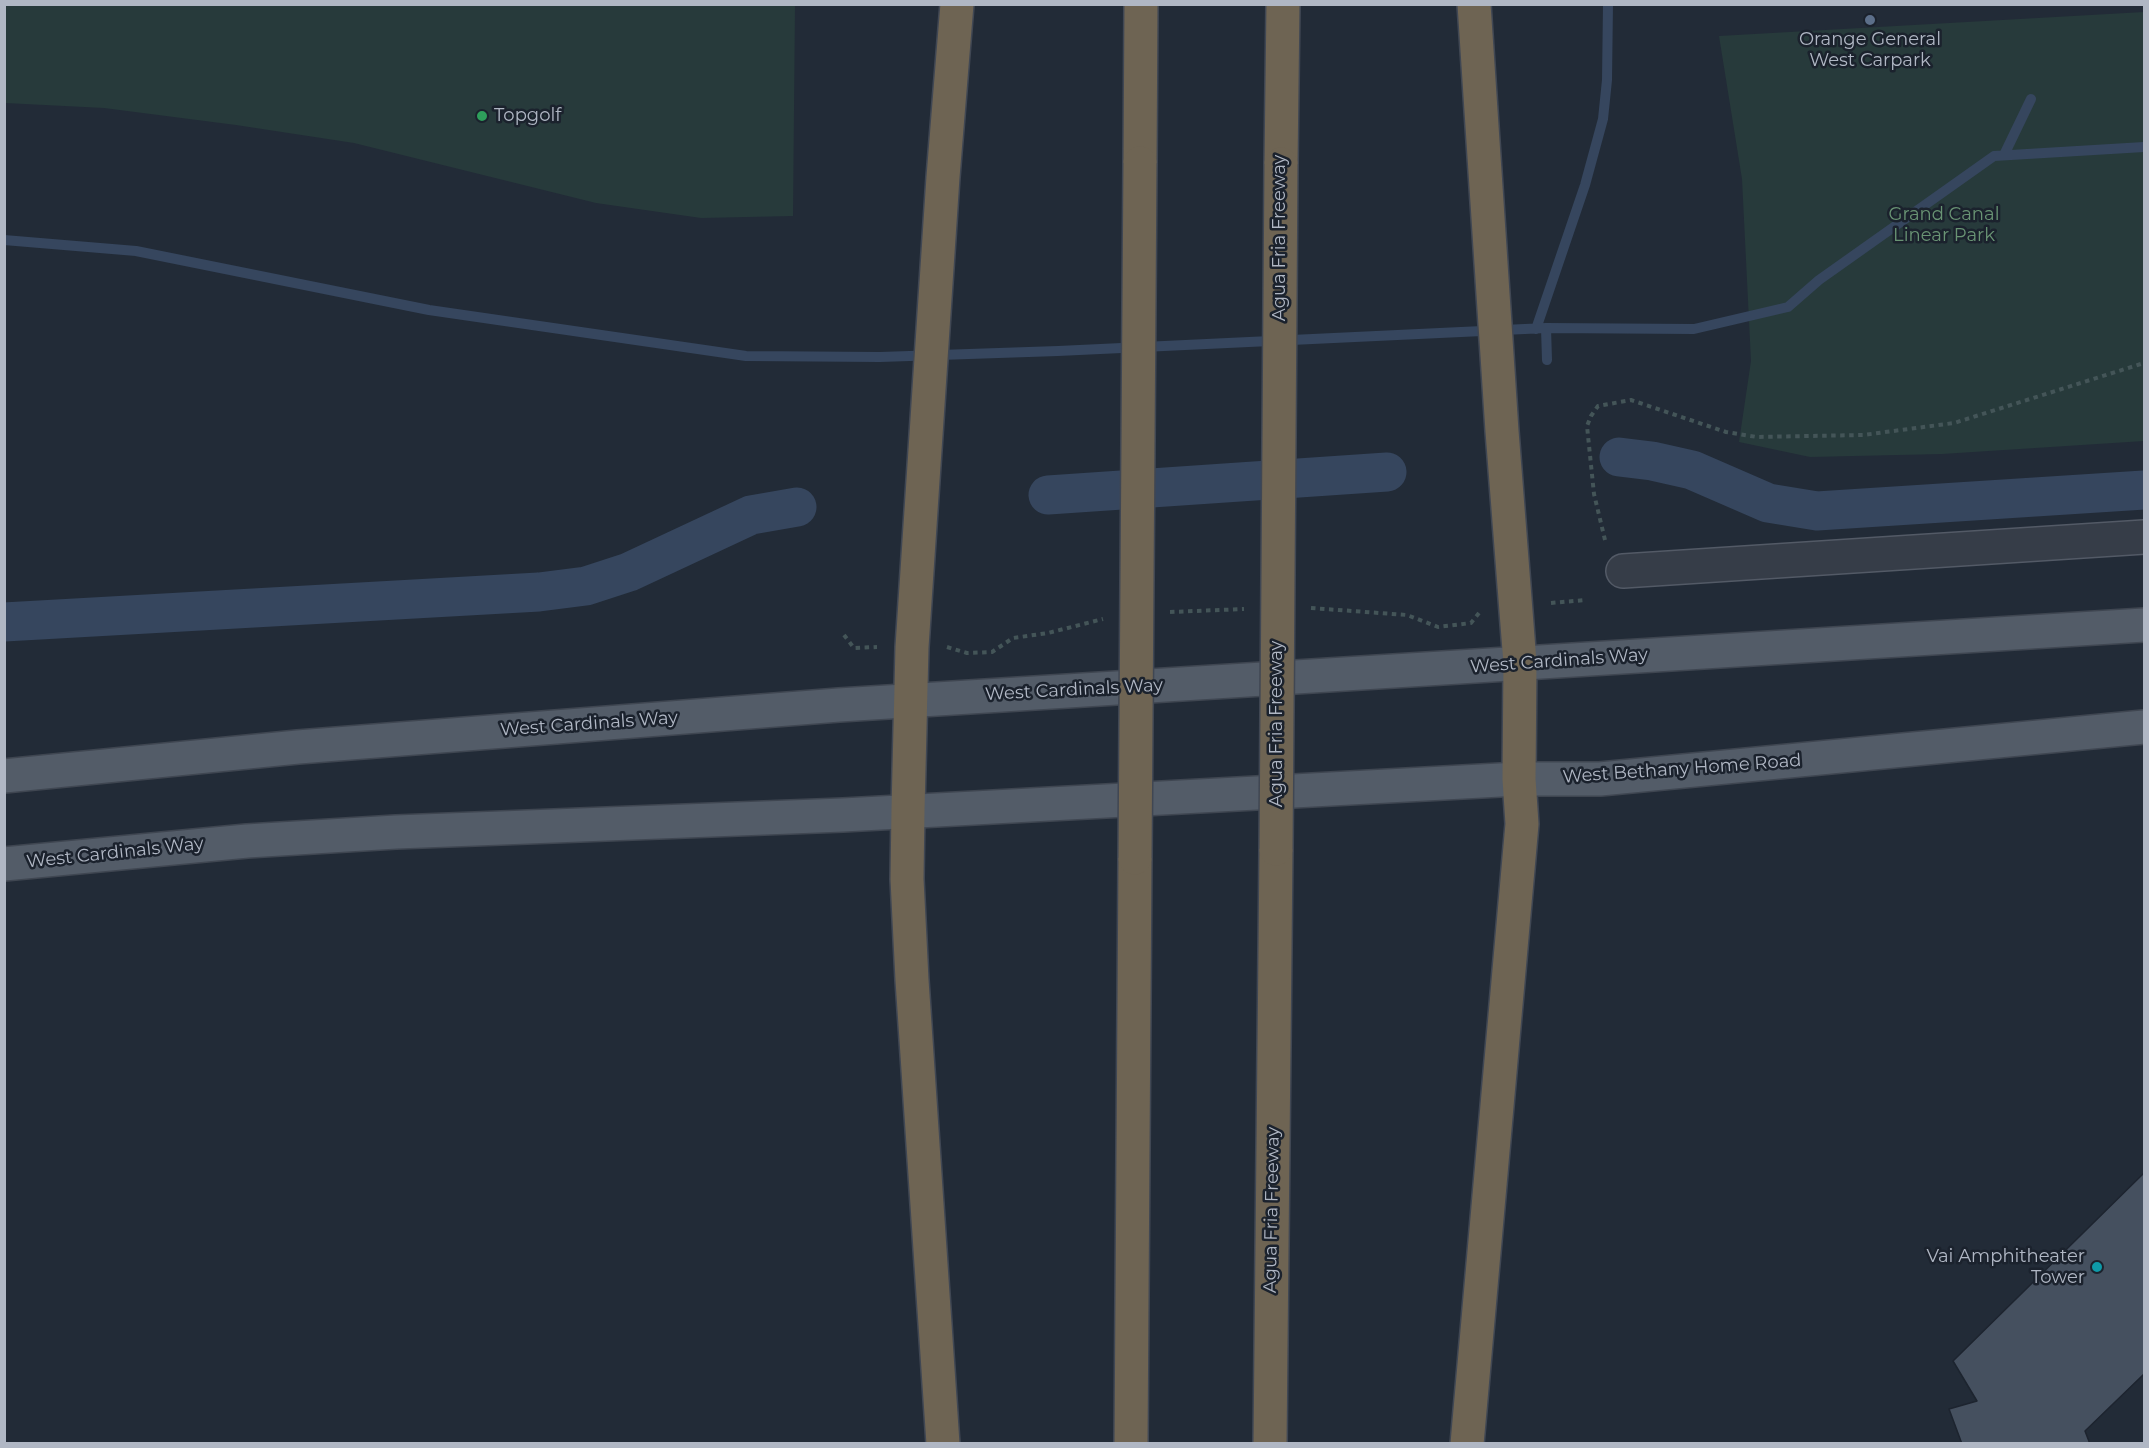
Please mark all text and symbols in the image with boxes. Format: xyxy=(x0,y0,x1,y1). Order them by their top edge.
marker: Orange General West Carpark xyxy=(1863,13,1877,27)
place label: Orange General West Carpark xyxy=(1799,29,1941,72)
place label: Topgolf xyxy=(494,105,561,127)
marker: Topgolf xyxy=(475,109,489,123)
street label: Agua Fria Freeway xyxy=(1269,155,1291,321)
park label: Grand Canal Linear Park xyxy=(1889,204,1999,246)
street label: Agua Fria Freeway xyxy=(1266,641,1288,807)
street label: West Cardinals Way xyxy=(1469,644,1649,678)
street label: West Cardinals Way xyxy=(984,675,1164,705)
street label: West Cardinals Way xyxy=(499,707,679,741)
street label: West Bethany Home Road xyxy=(1562,750,1802,788)
street label: West Cardinals Way xyxy=(25,833,205,873)
street label: Agua Fria Freeway xyxy=(1260,1127,1284,1293)
place label: Vai Amphitheater Tower xyxy=(1926,1246,2085,1288)
marker: Vai Amphitheater Tower xyxy=(2090,1260,2104,1274)

